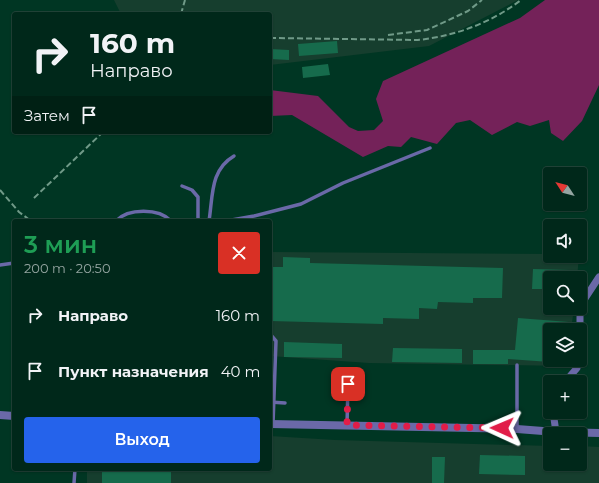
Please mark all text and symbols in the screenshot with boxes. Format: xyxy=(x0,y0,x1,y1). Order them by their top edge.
text: 160 m xyxy=(90,26,175,60)
icon: right xyxy=(24,28,76,80)
text: Направо xyxy=(90,60,173,82)
icon: arrive xyxy=(78,104,100,126)
text: Затем xyxy=(24,106,70,125)
north arrow xyxy=(543,167,587,211)
map controls xyxy=(543,167,587,471)
button: sound xyxy=(543,219,587,263)
text: 3 мин xyxy=(24,230,97,259)
button: close xyxy=(218,232,260,274)
text: 200 m · 20:50 xyxy=(24,260,111,276)
button: search xyxy=(543,271,587,315)
icon: right xyxy=(24,304,46,326)
text: Направо xyxy=(58,306,128,325)
text: 160 m xyxy=(216,306,260,325)
button: layers xyxy=(543,323,587,367)
icon: arrive xyxy=(24,360,46,382)
text: Пункт назначения xyxy=(58,362,209,381)
text: 40 m xyxy=(221,362,260,381)
pin xyxy=(331,367,365,401)
icon: arrive xyxy=(337,373,359,395)
button: + xyxy=(543,375,587,419)
position arrow xyxy=(481,407,523,449)
button: Выход xyxy=(24,417,260,463)
button: − xyxy=(543,427,587,471)

